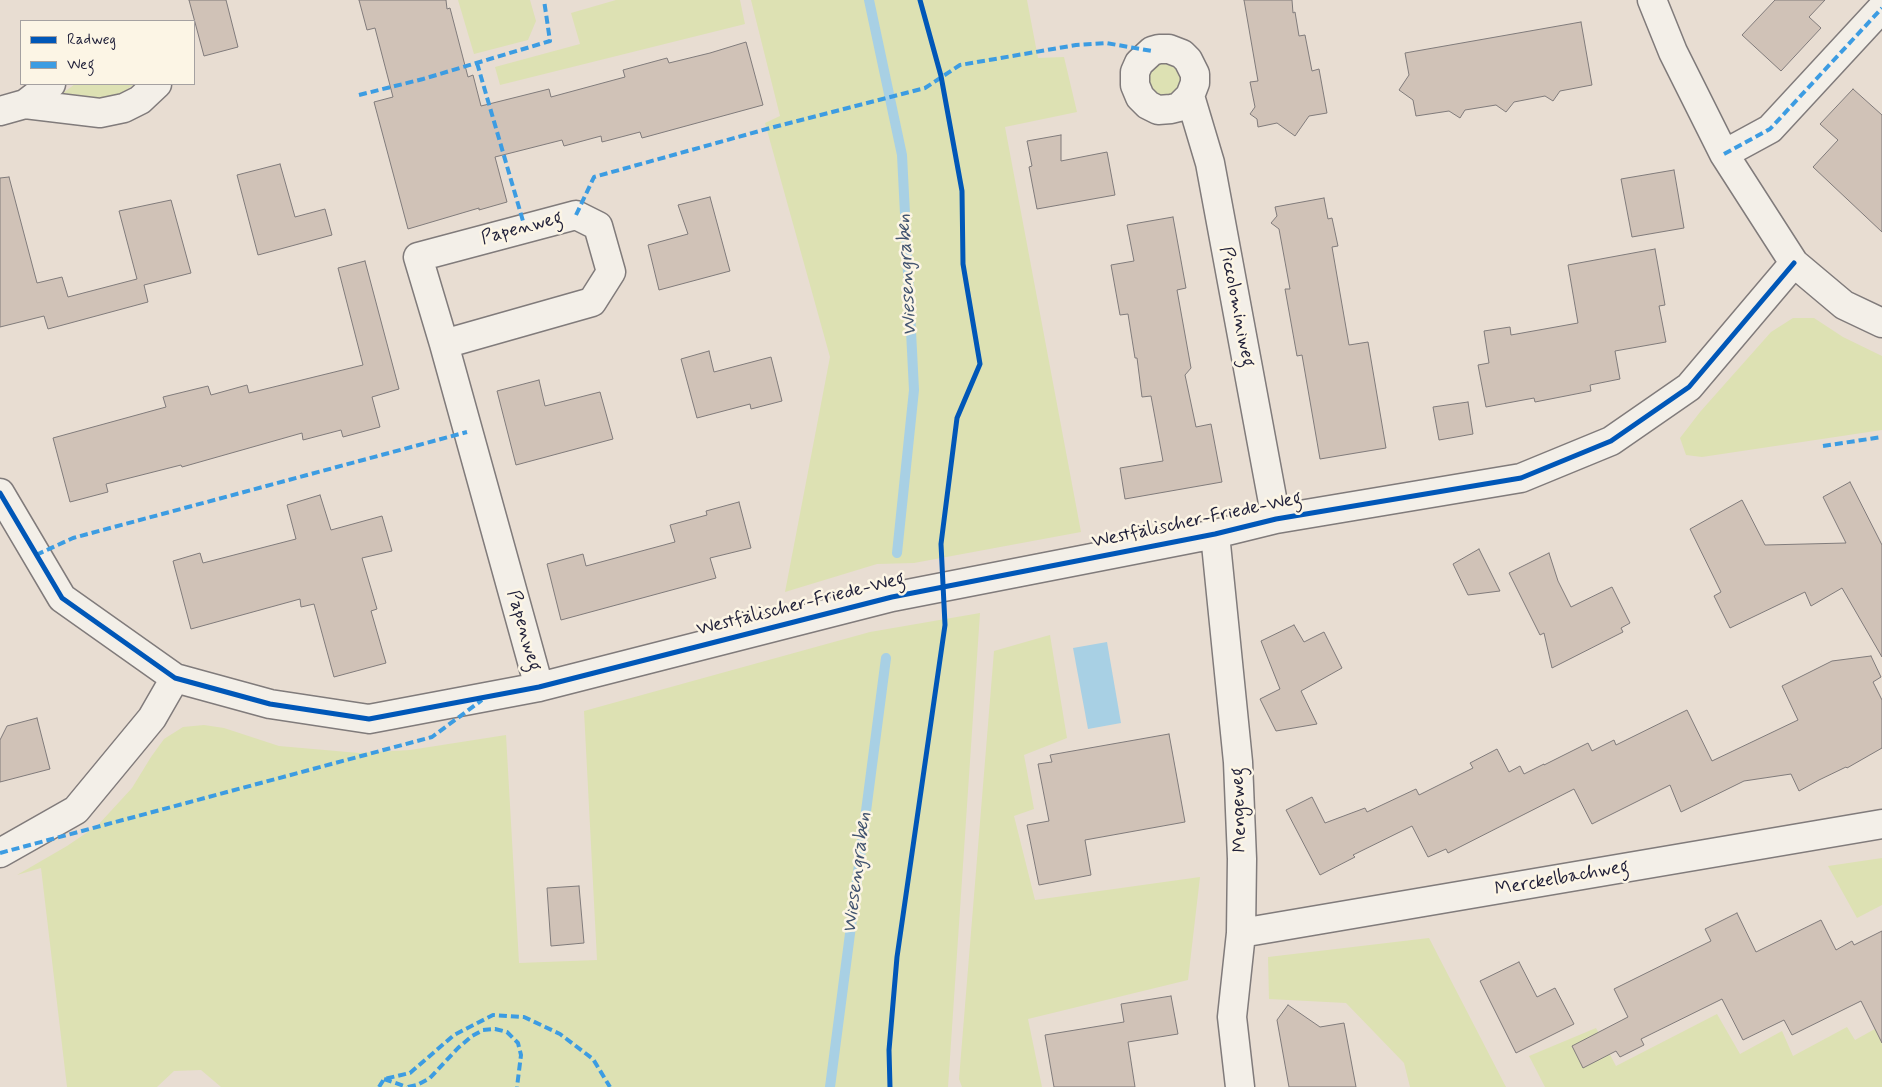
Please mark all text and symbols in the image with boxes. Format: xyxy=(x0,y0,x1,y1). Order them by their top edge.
legend xyxy=(20,20,195,85)
text: Radweg xyxy=(67,30,116,50)
text: Weg xyxy=(67,55,94,75)
street label: Papenweg xyxy=(479,207,565,251)
water label: Wiesengraben xyxy=(893,213,923,337)
street label: Piccolominiweg xyxy=(1213,245,1259,369)
street label: Westfälischer-Friede-Weg xyxy=(1090,488,1304,554)
street label: Westfälischer-Friede-Weg xyxy=(695,568,907,642)
street label: Papenweg xyxy=(501,588,545,674)
street label: Mengeweg xyxy=(1227,767,1253,853)
water label: Wiesengraben xyxy=(839,811,877,935)
street label: Merckelbachweg xyxy=(1493,856,1631,902)

